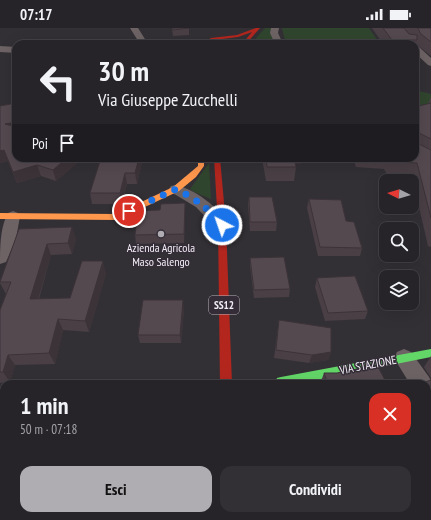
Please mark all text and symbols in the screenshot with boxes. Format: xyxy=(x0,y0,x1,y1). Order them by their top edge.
text: 07:17 xyxy=(20,5,52,24)
text: 30 m xyxy=(98,52,149,89)
icon: left xyxy=(32,56,84,108)
text: Via Giuseppe Zucchelli xyxy=(98,88,238,111)
icon: arrive xyxy=(56,132,78,154)
text: Poi xyxy=(32,134,48,153)
north arrow xyxy=(379,174,419,214)
map controls xyxy=(379,174,419,310)
pin xyxy=(112,194,146,228)
icon: arrive xyxy=(118,200,140,222)
position arrow xyxy=(201,204,243,246)
button: search xyxy=(379,222,419,262)
marker: Azienda Agricola Maso Salengo xyxy=(156,229,166,239)
place label: Azienda Agricola Maso Salengo xyxy=(127,240,195,269)
button: layers xyxy=(379,270,419,310)
road number: SS12 xyxy=(209,296,239,314)
street label: VIA STAZIONE xyxy=(337,352,398,378)
text: 1 min xyxy=(20,390,68,421)
button: close xyxy=(369,393,411,435)
text: 50 m · 07:18 xyxy=(20,421,77,438)
button: Esci xyxy=(20,466,212,512)
button: Condividi xyxy=(220,466,411,512)

